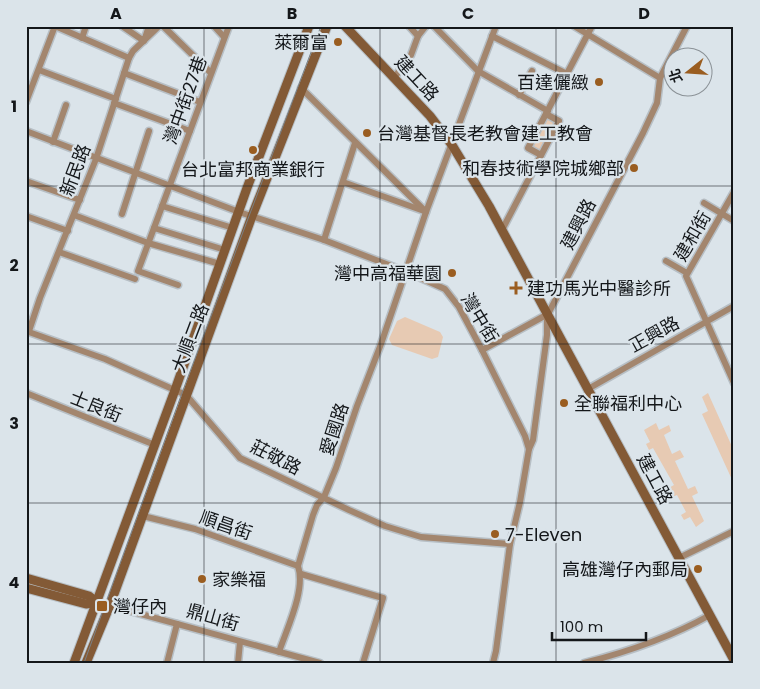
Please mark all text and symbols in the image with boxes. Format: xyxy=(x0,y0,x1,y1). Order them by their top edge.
text: A xyxy=(110,2,122,25)
text: B xyxy=(287,2,297,25)
text: C xyxy=(462,2,474,25)
text: D xyxy=(638,2,650,25)
place label: 萊爾富 xyxy=(274,30,328,55)
marker: 萊爾富 xyxy=(332,36,344,48)
north arrow xyxy=(662,48,712,98)
street label: 建工路 xyxy=(389,50,445,106)
street label: 灣中街27巷 xyxy=(157,52,213,148)
text: 北 xyxy=(664,66,687,85)
place label: 百達儷緻 xyxy=(517,70,589,95)
marker: 百達儷緻 xyxy=(593,76,605,88)
text: 1 xyxy=(11,95,17,118)
place label: 台灣基督長老教會建工教會 xyxy=(377,121,593,146)
marker: 台灣基督長老教會建工教會 xyxy=(361,127,373,139)
street label: 新民路 xyxy=(54,140,96,200)
marker: 台北富邦商業銀行 xyxy=(247,144,259,156)
place label: 和春技術學院城鄉部 xyxy=(462,156,624,181)
place label: 台北富邦商業銀行 xyxy=(181,157,325,182)
marker: 和春技術學院城鄉部 xyxy=(628,162,640,174)
street label: 建興路 xyxy=(555,194,601,254)
street label: 建和街 xyxy=(668,206,716,266)
text: 2 xyxy=(9,254,19,277)
place label: 灣中高福華園 xyxy=(334,261,442,286)
marker: 灣中高福華園 xyxy=(446,267,458,279)
place label: 建功馬光中醫診所 xyxy=(527,276,671,301)
marker: 建功馬光中醫診所 xyxy=(509,281,523,295)
street label: 灣中街 xyxy=(455,288,505,348)
street label: 大順二路 xyxy=(165,300,215,376)
street label: 正興路 xyxy=(624,310,684,358)
street label: 士良街 xyxy=(66,384,126,428)
place label: 全聯福利中心 xyxy=(574,391,682,416)
marker: 全聯福利中心 xyxy=(558,397,570,409)
street label: 愛國路 xyxy=(314,399,354,459)
text: 3 xyxy=(9,412,19,435)
street label: 莊敬路 xyxy=(246,434,306,480)
street label: 建工路 xyxy=(631,449,679,509)
street label: 順昌街 xyxy=(196,504,256,546)
place label: 7-Eleven xyxy=(505,522,582,547)
marker: 7-Eleven xyxy=(489,528,501,540)
place label: 高雄灣仔內郵局 xyxy=(562,557,688,582)
marker: 高雄灣仔內郵局 xyxy=(692,563,704,575)
place label: 家樂福 xyxy=(212,567,266,592)
text: 4 xyxy=(9,571,20,594)
marker: 家樂福 xyxy=(196,573,208,585)
place label: 灣仔內 xyxy=(113,594,167,619)
street label: 鼎山街 xyxy=(184,598,242,636)
marker: 灣仔內 xyxy=(95,599,109,613)
scale bar xyxy=(552,609,646,641)
text: 100 m xyxy=(560,616,603,637)

